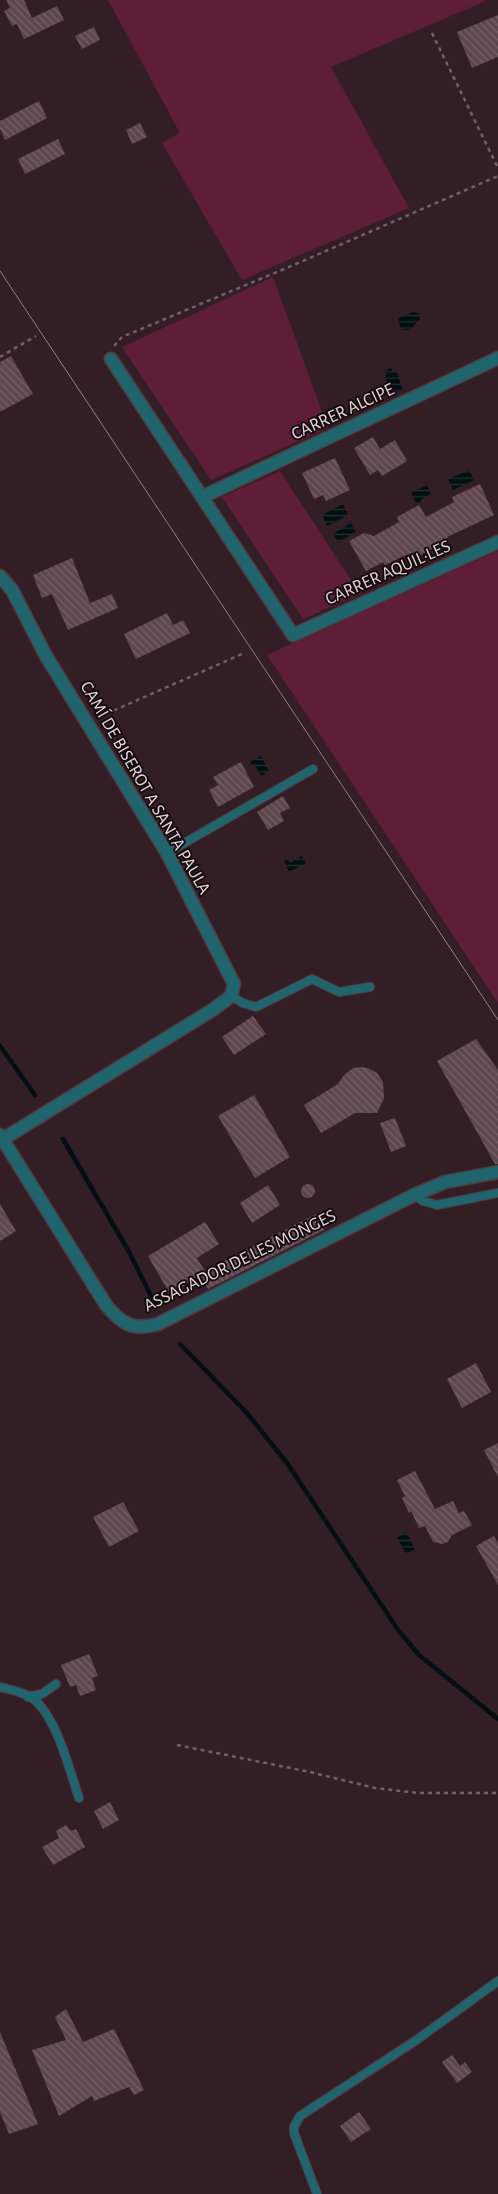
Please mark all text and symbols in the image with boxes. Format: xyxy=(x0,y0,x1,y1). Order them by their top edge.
street label: CARRER ALCIPE xyxy=(289,380,397,444)
street label: CARRER AQUIL·LES xyxy=(323,537,453,609)
street label: CAMÍ DE BISEROT A SANTA PAULA xyxy=(77,677,216,898)
street label: ASSAGADOR DE LES MONGES xyxy=(141,1207,339,1315)

